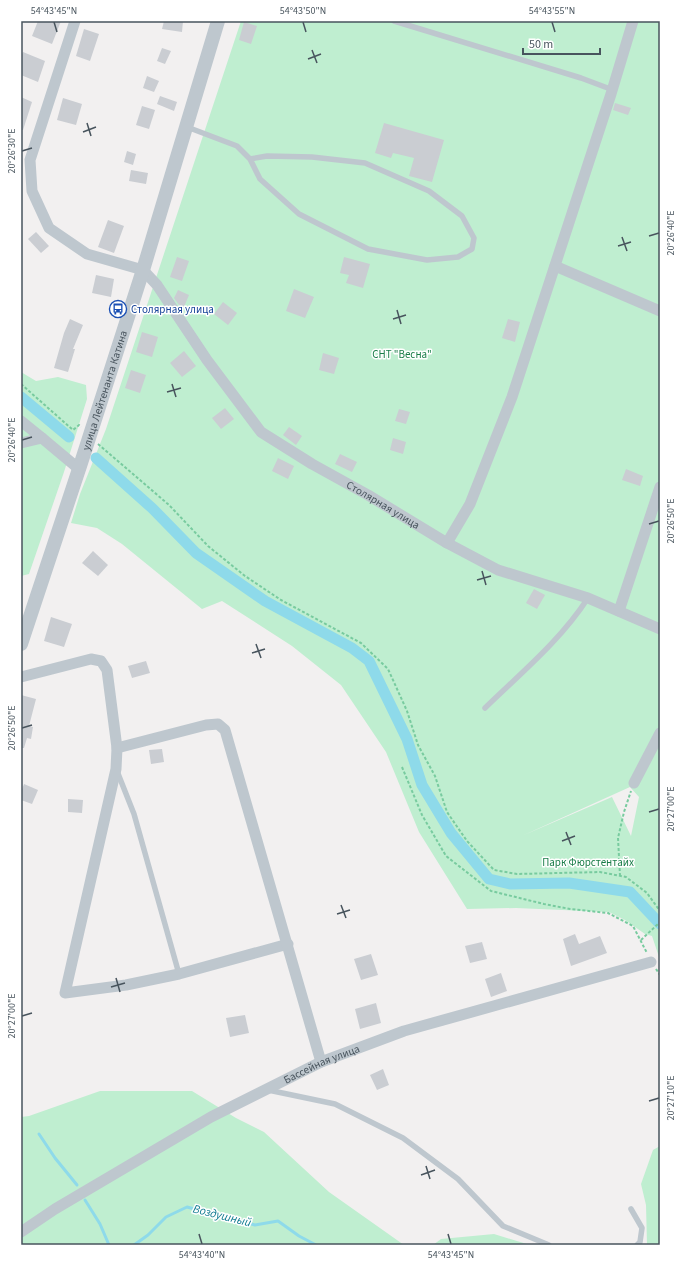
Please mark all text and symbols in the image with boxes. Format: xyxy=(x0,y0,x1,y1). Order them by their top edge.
text: 54°43'45"N xyxy=(31,4,77,18)
text: 54°43'50"N xyxy=(280,4,326,18)
text: 54°43'55"N xyxy=(529,4,575,18)
scale bar xyxy=(523,30,600,56)
text: 50 m xyxy=(529,36,553,53)
text: 20°26'30"E xyxy=(5,128,19,174)
text: 20°26'40"E xyxy=(664,210,678,256)
bus stop icon: Столярная улица xyxy=(108,299,128,319)
place label: Столярная улица xyxy=(131,302,214,317)
street label: улица Лейтенанта Катина xyxy=(78,328,131,452)
park label: СНТ "Весна" xyxy=(372,347,432,362)
text: 20°26'40"E xyxy=(5,417,19,463)
street label: Столярная улица xyxy=(344,477,423,532)
text: 20°26'50"E xyxy=(664,498,678,544)
text: 20°26'50"E xyxy=(5,705,19,751)
text: 20°27'00"E xyxy=(664,786,678,832)
park label: Парк Фюрстентайх xyxy=(542,855,634,870)
text: 20°27'00"E xyxy=(5,993,19,1039)
street label: Бассейная улица xyxy=(281,1041,362,1087)
text: 20°27'10"E xyxy=(664,1075,678,1121)
water label: Воздушный xyxy=(191,1201,253,1231)
text: 54°43'40"N xyxy=(179,1248,225,1262)
text: 54°43'45"N xyxy=(428,1248,474,1262)

